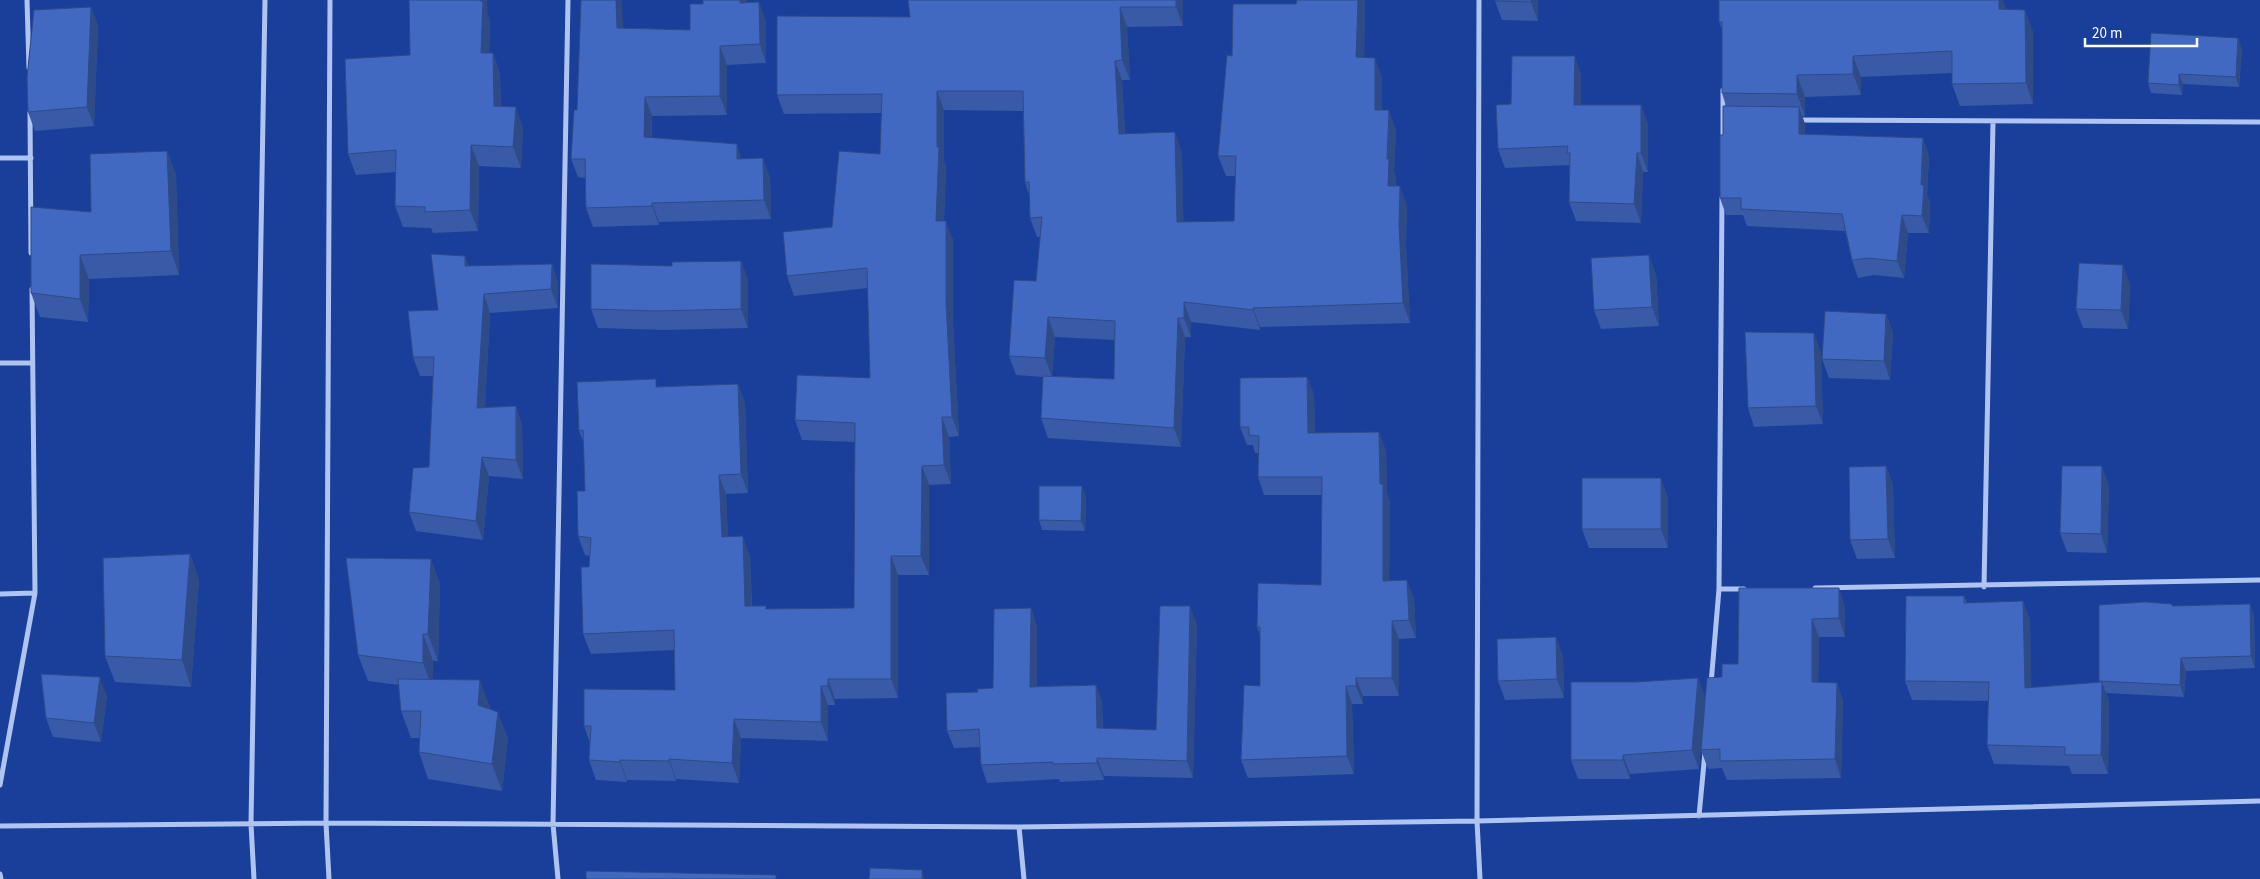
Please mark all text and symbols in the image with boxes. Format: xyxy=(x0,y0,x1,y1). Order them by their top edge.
scale bar xyxy=(2085,15,2198,47)
text: 20 m xyxy=(2092,23,2122,44)

